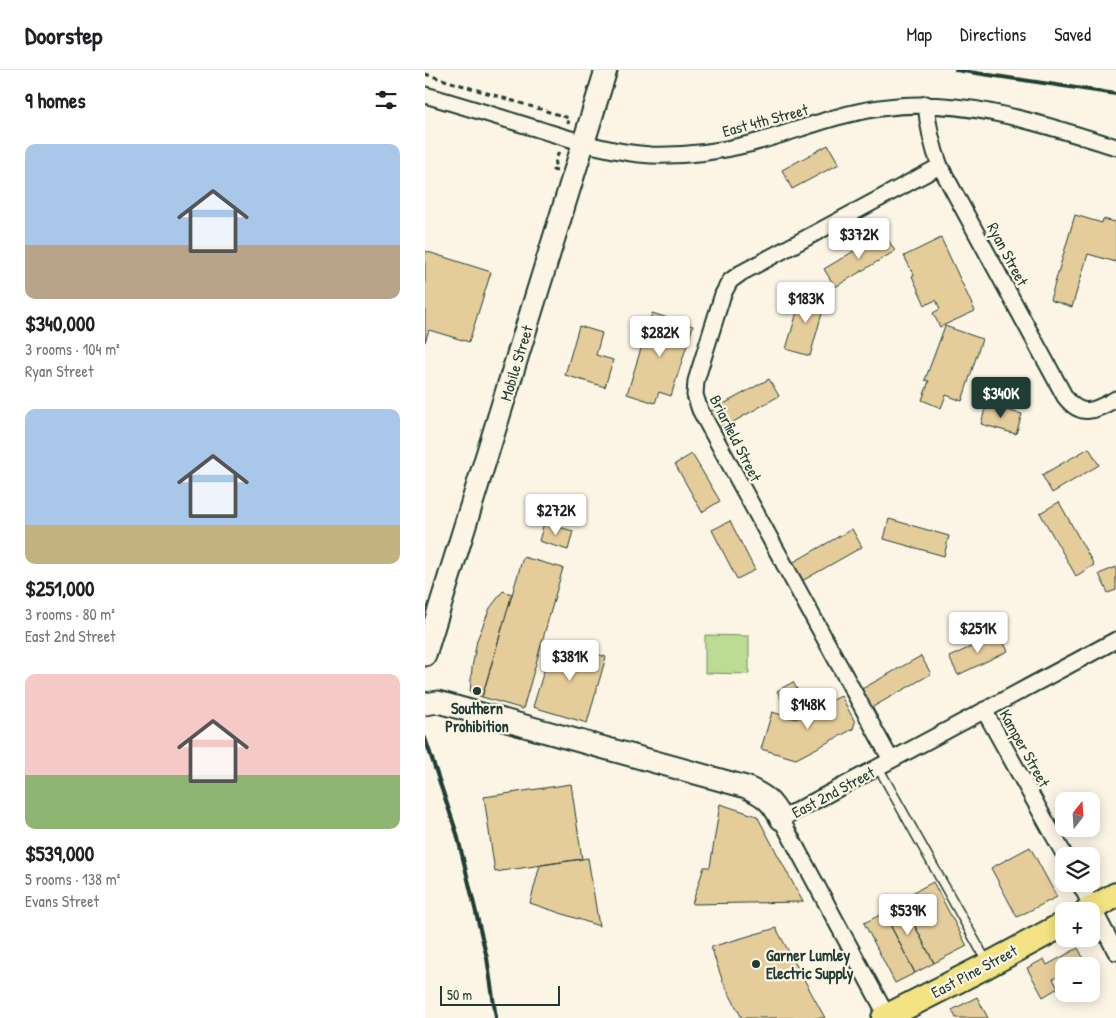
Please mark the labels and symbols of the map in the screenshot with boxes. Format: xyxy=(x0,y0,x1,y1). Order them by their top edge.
street label: East 4th Street xyxy=(720,98,811,142)
pin: $372K xyxy=(824,218,894,260)
street label: Ryan Street xyxy=(982,219,1034,290)
pin: $183K xyxy=(771,282,841,324)
pin: $282K xyxy=(625,316,695,358)
street label: Mobile Street xyxy=(494,322,538,403)
pin: $340K xyxy=(966,376,1036,419)
street label: Briarfield Street xyxy=(705,391,767,486)
pin: $272K xyxy=(521,494,591,536)
pin: $251K xyxy=(943,612,1013,654)
pin: $381K xyxy=(535,640,605,682)
marker: Southern Prohibition xyxy=(471,685,483,697)
pin: $148K xyxy=(773,688,843,730)
place label: Southern Prohibition xyxy=(445,697,509,737)
street label: Kamper Street xyxy=(995,705,1056,791)
street label: East 2nd Street xyxy=(788,761,879,823)
north arrow xyxy=(1055,792,1100,838)
pin: $539K xyxy=(873,894,943,936)
street label: East Pine Street xyxy=(927,939,1021,1003)
place label: Garner Lumley Electric Supply xyxy=(766,944,854,985)
marker: Garner Lumley Electric Supply xyxy=(750,958,762,970)
scale bar xyxy=(440,983,560,1006)

